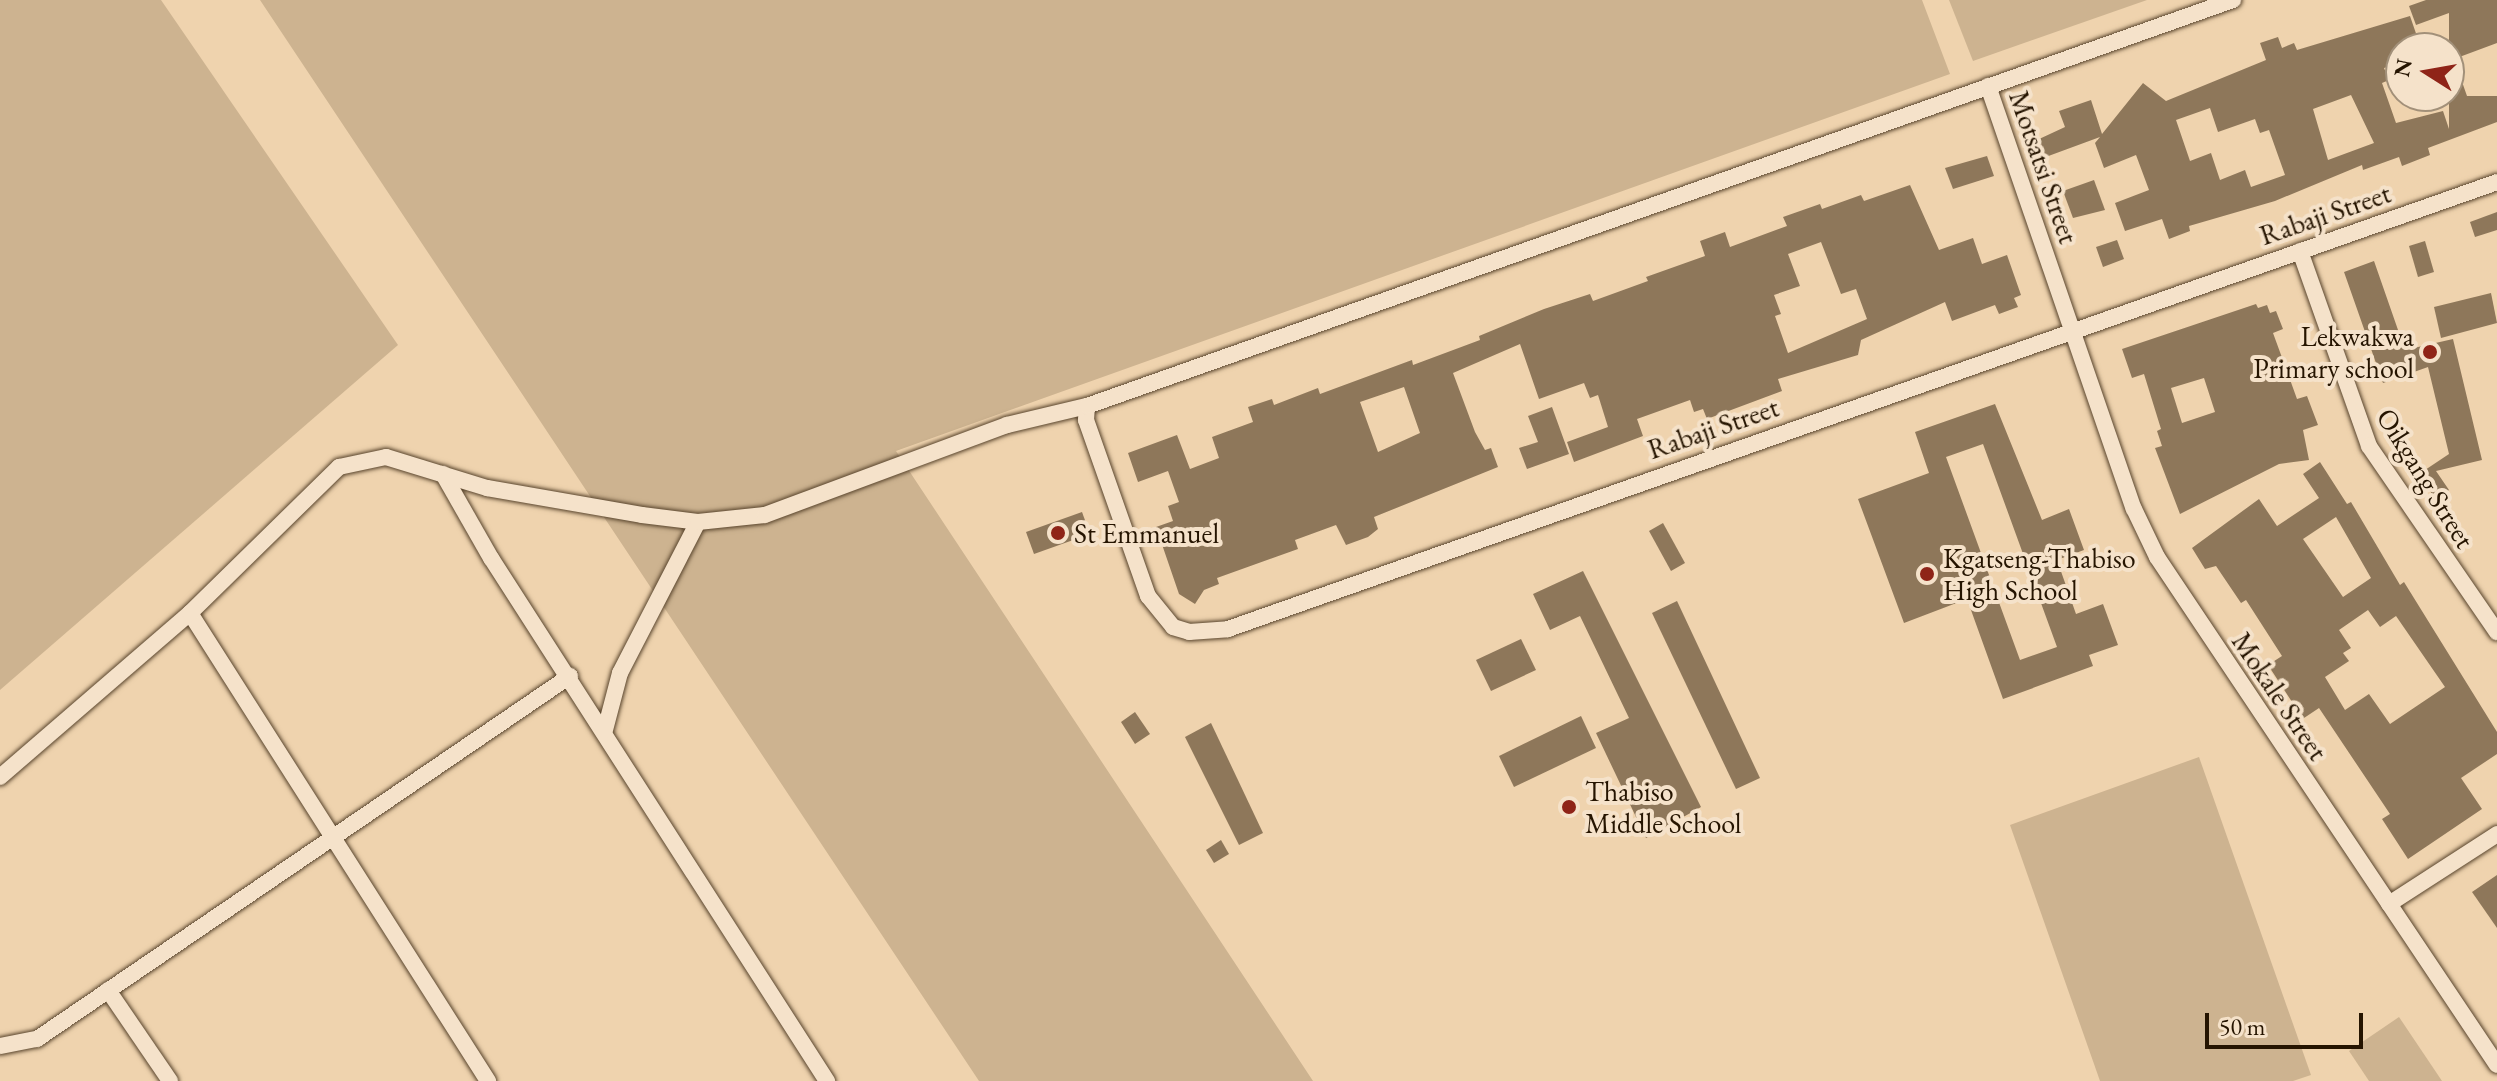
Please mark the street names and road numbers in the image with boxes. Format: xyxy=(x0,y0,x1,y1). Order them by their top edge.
street label: Motsatsi Street xyxy=(2002,86,2086,248)
street label: Rabaji Street xyxy=(2255,176,2395,252)
street label: Rabaji Street xyxy=(1643,390,1783,466)
street label: Oikgang Street xyxy=(2370,402,2482,554)
street label: Mokale Street xyxy=(2225,626,2335,766)

